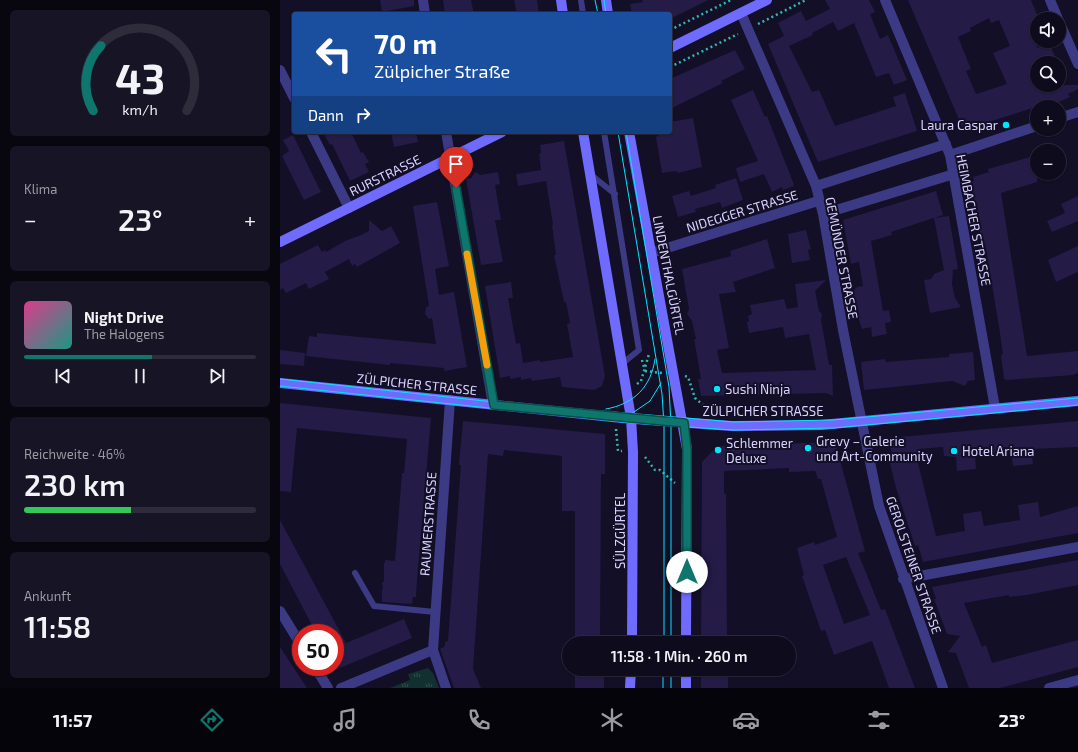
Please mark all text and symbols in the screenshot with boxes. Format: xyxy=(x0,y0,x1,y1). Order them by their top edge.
map controls xyxy=(1030,12,1066,180)
button: sound xyxy=(1030,12,1066,48)
text: 70 m xyxy=(374,26,437,60)
icon: left xyxy=(308,28,360,80)
text: 43 xyxy=(115,52,165,102)
button: search xyxy=(1030,56,1066,92)
text: Zülpicher Straße xyxy=(374,60,510,82)
text: km/h xyxy=(122,100,158,117)
button: + xyxy=(1030,100,1066,136)
icon: right xyxy=(352,104,374,126)
text: Dann xyxy=(308,106,344,124)
place label: Laura Caspar xyxy=(920,117,998,133)
marker: Laura Caspar xyxy=(1001,120,1011,130)
button: − xyxy=(1030,144,1066,180)
pin xyxy=(439,147,473,188)
street label: RURSTRASSE xyxy=(347,151,423,199)
icon: arrive xyxy=(445,153,467,175)
street label: HEIMBACHER STRASSE xyxy=(953,153,995,287)
text: Klima xyxy=(24,181,57,197)
street label: NIDEGGER STRASSE xyxy=(684,186,800,236)
street label: GEMÜNDER STRASSE xyxy=(822,195,862,321)
text: 23° xyxy=(118,201,163,237)
text: − xyxy=(24,206,37,232)
text: + xyxy=(244,206,256,232)
street label: LINDENTHALGÜRTEL xyxy=(650,214,688,336)
text: Night Drive xyxy=(84,308,164,326)
text: The Halogens xyxy=(84,326,164,342)
icon: previous xyxy=(52,365,74,387)
icon: pause xyxy=(129,365,151,387)
icon: next xyxy=(206,365,228,387)
street label: ZÜLPICHER STRASSE xyxy=(356,370,478,398)
place label: Sushi Ninja xyxy=(725,381,790,397)
marker: Sushi Ninja xyxy=(712,384,722,394)
street label: ZÜLPICHER STRASSE xyxy=(703,403,823,419)
place label: Grevy – Galerie und Art-Community xyxy=(816,433,933,464)
place label: Schlemmer Deluxe xyxy=(726,435,793,466)
marker: Grevy – Galerie und Art-Community xyxy=(803,443,813,453)
place label: Hotel Ariana xyxy=(962,443,1034,459)
marker: Schlemmer Deluxe xyxy=(713,445,723,455)
text: Reichweite · 46% xyxy=(24,446,125,462)
marker: Hotel Ariana xyxy=(949,446,959,456)
text: 230 km xyxy=(24,466,126,502)
street label: RAUMERSTRASSE xyxy=(416,471,440,577)
street label: SÜLZGÜRTEL xyxy=(612,493,628,569)
street label: GEROLSTEINER STRASSE xyxy=(883,494,945,636)
position arrow xyxy=(666,551,708,593)
text: Ankunft xyxy=(24,588,71,604)
text: 11:58 xyxy=(24,608,91,644)
speed limit sign: 50 xyxy=(292,624,344,676)
text: 11:58 · 1 Min. · 260 m xyxy=(611,647,747,665)
icon: directions xyxy=(198,706,226,734)
icon: music xyxy=(331,706,359,734)
icon: phone xyxy=(465,706,493,734)
icon: climate xyxy=(598,706,626,734)
icon: car xyxy=(732,706,760,734)
icon: filters xyxy=(865,706,893,734)
text: 11:57 xyxy=(53,709,92,731)
text: 23° xyxy=(998,709,1025,731)

